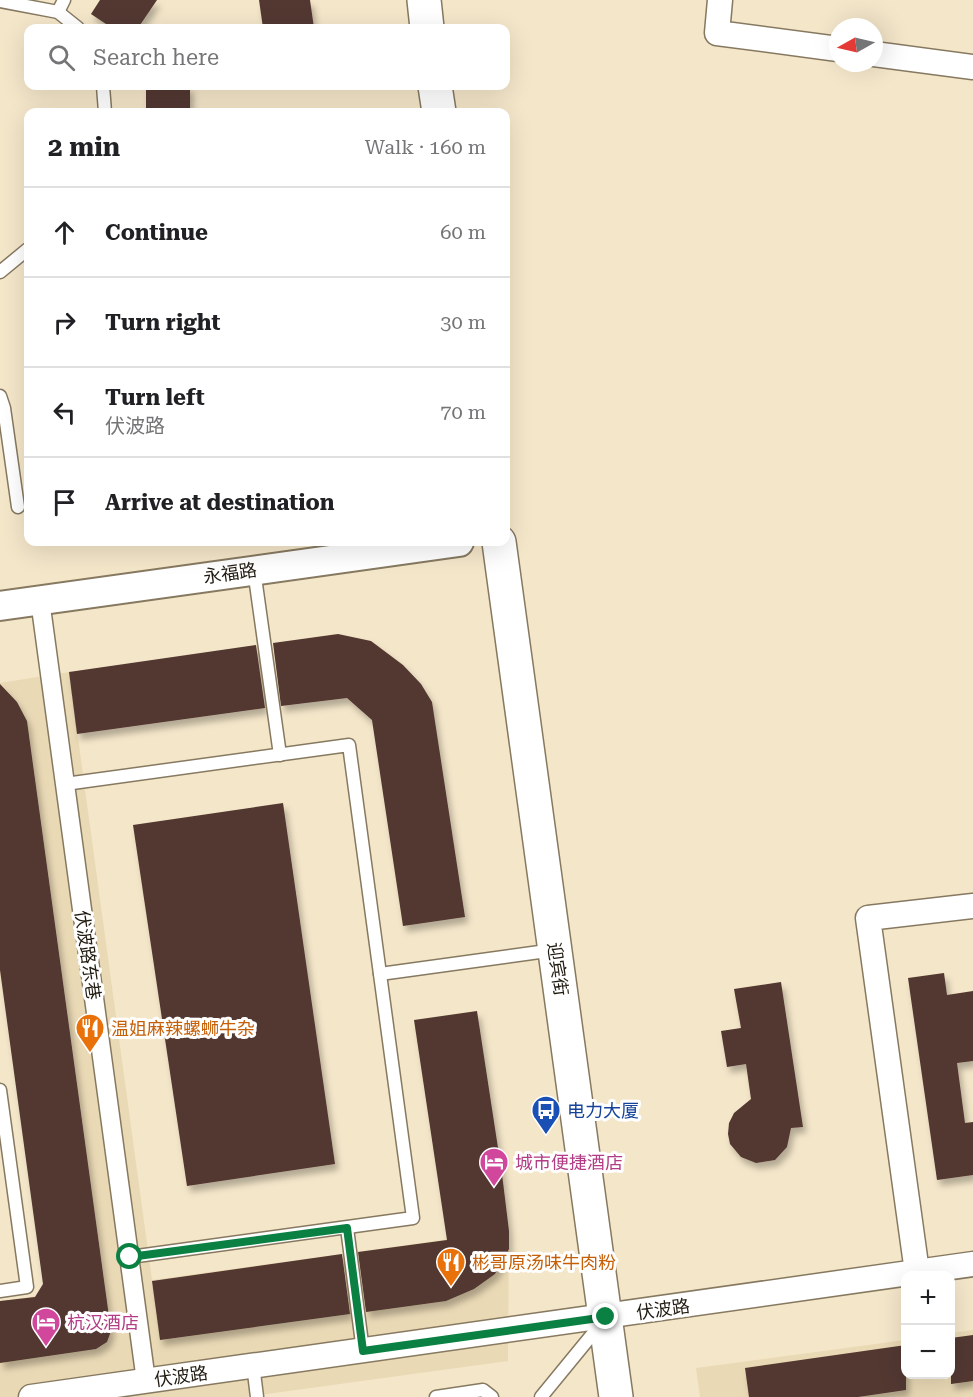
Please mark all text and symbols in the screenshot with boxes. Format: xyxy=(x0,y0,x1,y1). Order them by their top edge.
north arrow xyxy=(829,18,883,72)
search box xyxy=(24,24,510,90)
icon: search xyxy=(45,41,78,74)
text: Search here xyxy=(93,45,219,70)
text: 2 min xyxy=(48,132,120,162)
text: Walk · 160 m xyxy=(365,135,486,159)
icon: ahead xyxy=(48,216,81,249)
text: Continue xyxy=(105,220,208,245)
text: 60 m xyxy=(440,220,486,244)
icon: right xyxy=(48,306,81,339)
text: Turn right xyxy=(105,310,220,335)
text: 30 m xyxy=(440,310,486,334)
text: Turn left xyxy=(105,385,205,410)
icon: left xyxy=(48,396,81,429)
text: 70 m xyxy=(440,400,486,424)
text: 伏波路 xyxy=(105,414,165,438)
icon: arrive xyxy=(48,486,81,519)
text: Arrive at destination xyxy=(105,490,334,515)
street label: 永福路 xyxy=(202,559,258,587)
street label: 伏波路东巷 xyxy=(71,909,105,1001)
street label: 迎宾街 xyxy=(544,941,572,997)
restaurant icon: 温姐麻辣螺蛳牛杂 xyxy=(74,1012,106,1054)
place label: 温姐麻辣螺蛳牛杂 xyxy=(111,1018,255,1039)
bus stop icon: 电力大厦 xyxy=(530,1094,562,1136)
place label: 电力大厦 xyxy=(567,1100,639,1121)
hotel icon: 城市便捷酒店 xyxy=(478,1146,510,1188)
place label: 城市便捷酒店 xyxy=(515,1152,623,1173)
route start xyxy=(116,1243,142,1269)
restaurant icon: 彬哥原汤味牛肉粉 xyxy=(435,1246,467,1288)
place label: 彬哥原汤味牛肉粉 xyxy=(472,1252,616,1273)
map controls xyxy=(901,1271,955,1379)
button: + xyxy=(901,1271,955,1325)
street label: 伏波路 xyxy=(635,1295,691,1323)
route end xyxy=(592,1303,618,1329)
hotel icon: 杭汉酒店 xyxy=(30,1306,62,1348)
place label: 杭汉酒店 xyxy=(67,1312,139,1333)
button: − xyxy=(901,1325,955,1379)
street label: 伏波路 xyxy=(153,1362,209,1390)

